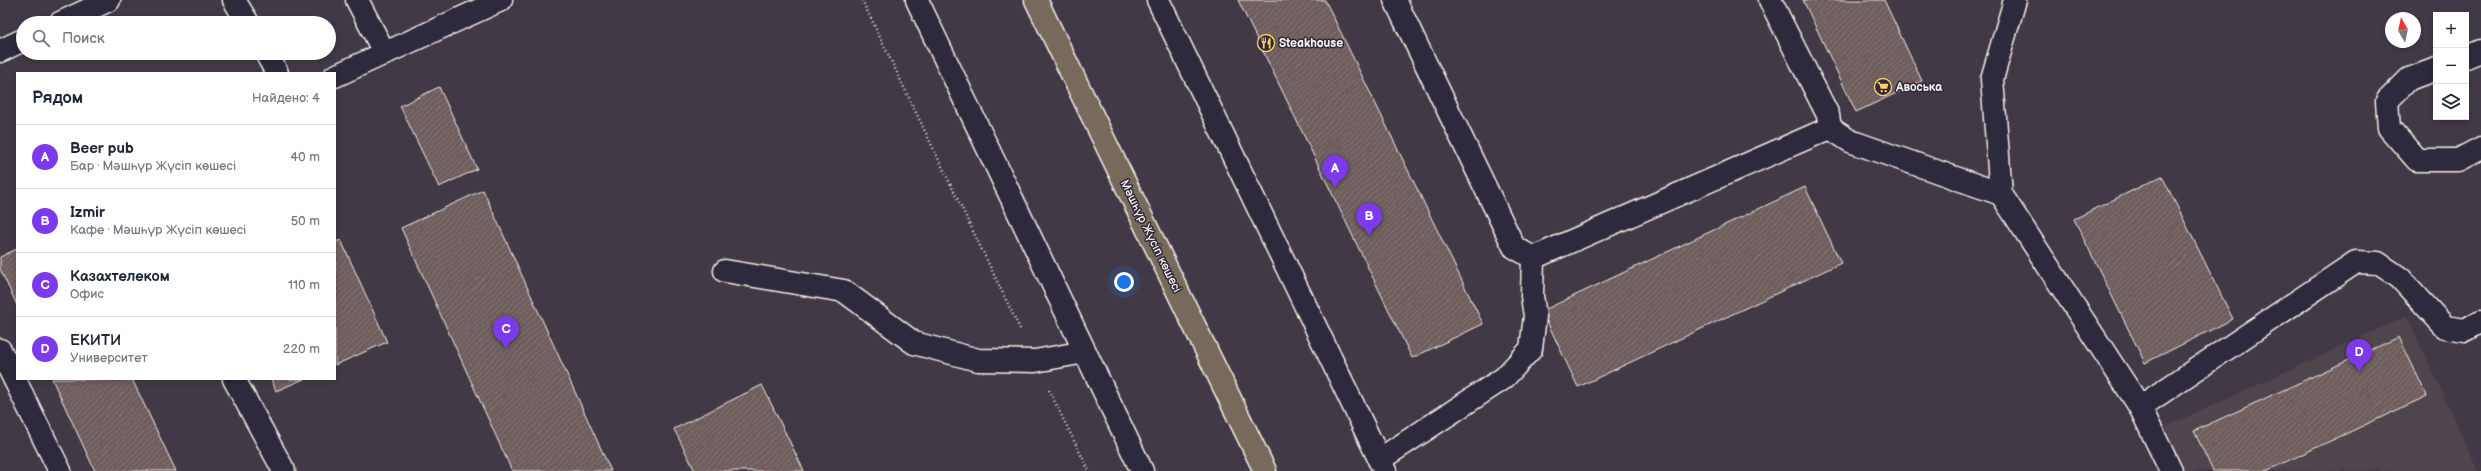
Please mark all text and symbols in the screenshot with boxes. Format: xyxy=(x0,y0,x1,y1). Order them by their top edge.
north arrow xyxy=(2385,12,2421,48)
map controls xyxy=(2433,12,2469,120)
button: + xyxy=(2433,12,2469,48)
search box xyxy=(16,16,336,60)
icon: search xyxy=(30,27,52,49)
text: Поиск xyxy=(62,29,105,48)
restaurant icon: Steakhouse xyxy=(1256,33,1276,53)
place label: Steakhouse xyxy=(1279,36,1343,51)
button: − xyxy=(2433,48,2469,84)
supermarket icon: Авоська xyxy=(1873,77,1893,97)
place label: Авоська xyxy=(1895,80,1943,95)
button: layers xyxy=(2433,84,2469,120)
text: Рядом xyxy=(32,88,83,108)
text: Найдено: 4 xyxy=(252,90,320,106)
text: Beer pub xyxy=(70,139,134,158)
text: A xyxy=(41,149,49,165)
text: 40 m xyxy=(290,149,320,165)
pin: A xyxy=(1322,155,1348,188)
text: Бар · Мәшһүр Жүсіп көшесі xyxy=(70,158,236,174)
street label: Мәшһүр Жүсіп көшесі xyxy=(1117,177,1184,295)
text: Izmir xyxy=(70,203,105,222)
pin: B xyxy=(1356,203,1382,236)
text: B xyxy=(40,213,50,229)
text: 50 m xyxy=(291,213,320,229)
text: Кафе · Мәшһүр Жүсіп көшесі xyxy=(70,222,246,238)
text: Казахтелеком xyxy=(70,267,170,286)
your location xyxy=(1114,272,1134,292)
text: C xyxy=(40,277,50,293)
text: 110 m xyxy=(288,277,320,293)
text: Офис xyxy=(70,286,104,302)
pin: C xyxy=(493,316,519,349)
text: ЕКИТИ xyxy=(70,331,121,350)
pin: D xyxy=(2346,339,2372,372)
text: D xyxy=(40,341,50,357)
text: 220 m xyxy=(283,341,320,357)
text: Университет xyxy=(70,350,147,366)

